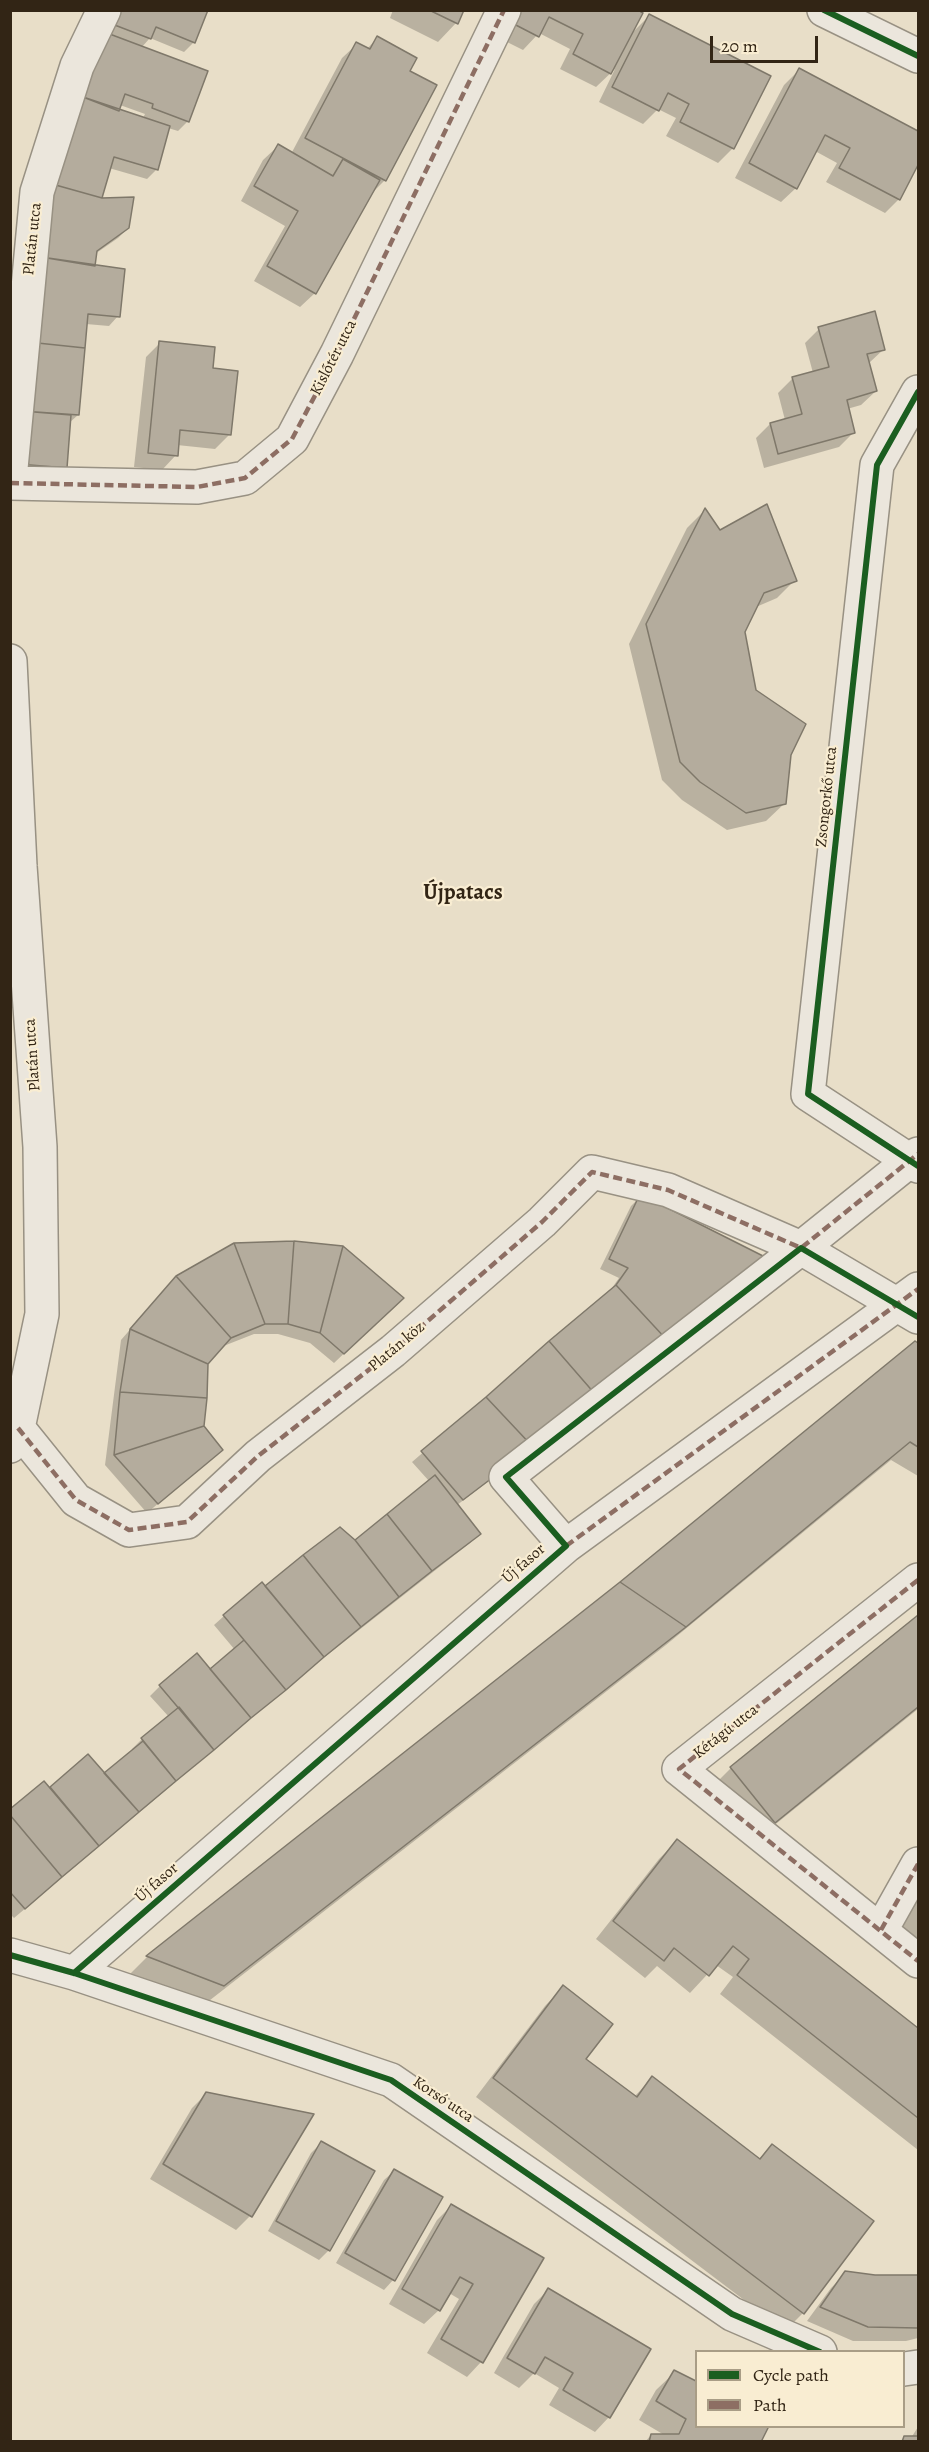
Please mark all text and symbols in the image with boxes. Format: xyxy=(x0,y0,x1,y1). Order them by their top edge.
scale bar xyxy=(713,24,821,62)
text: 20 m xyxy=(721,34,758,58)
street label: Platán utca xyxy=(20,202,46,276)
street label: Kislőtér utca xyxy=(307,317,361,399)
street label: Zsongorkő utca xyxy=(812,746,842,848)
district label: Újpatacs xyxy=(423,881,503,907)
street label: Platán utca xyxy=(21,1018,45,1092)
street label: Platán köz xyxy=(365,1318,429,1376)
street label: Új fasor xyxy=(498,1540,550,1588)
street label: Kétágú utca xyxy=(690,1701,762,1763)
street label: Új fasor xyxy=(131,1859,183,1907)
street label: Korsó utca xyxy=(409,2073,477,2127)
legend xyxy=(695,2350,905,2428)
text: Cycle path xyxy=(753,2363,829,2387)
text: Path xyxy=(753,2393,787,2417)

